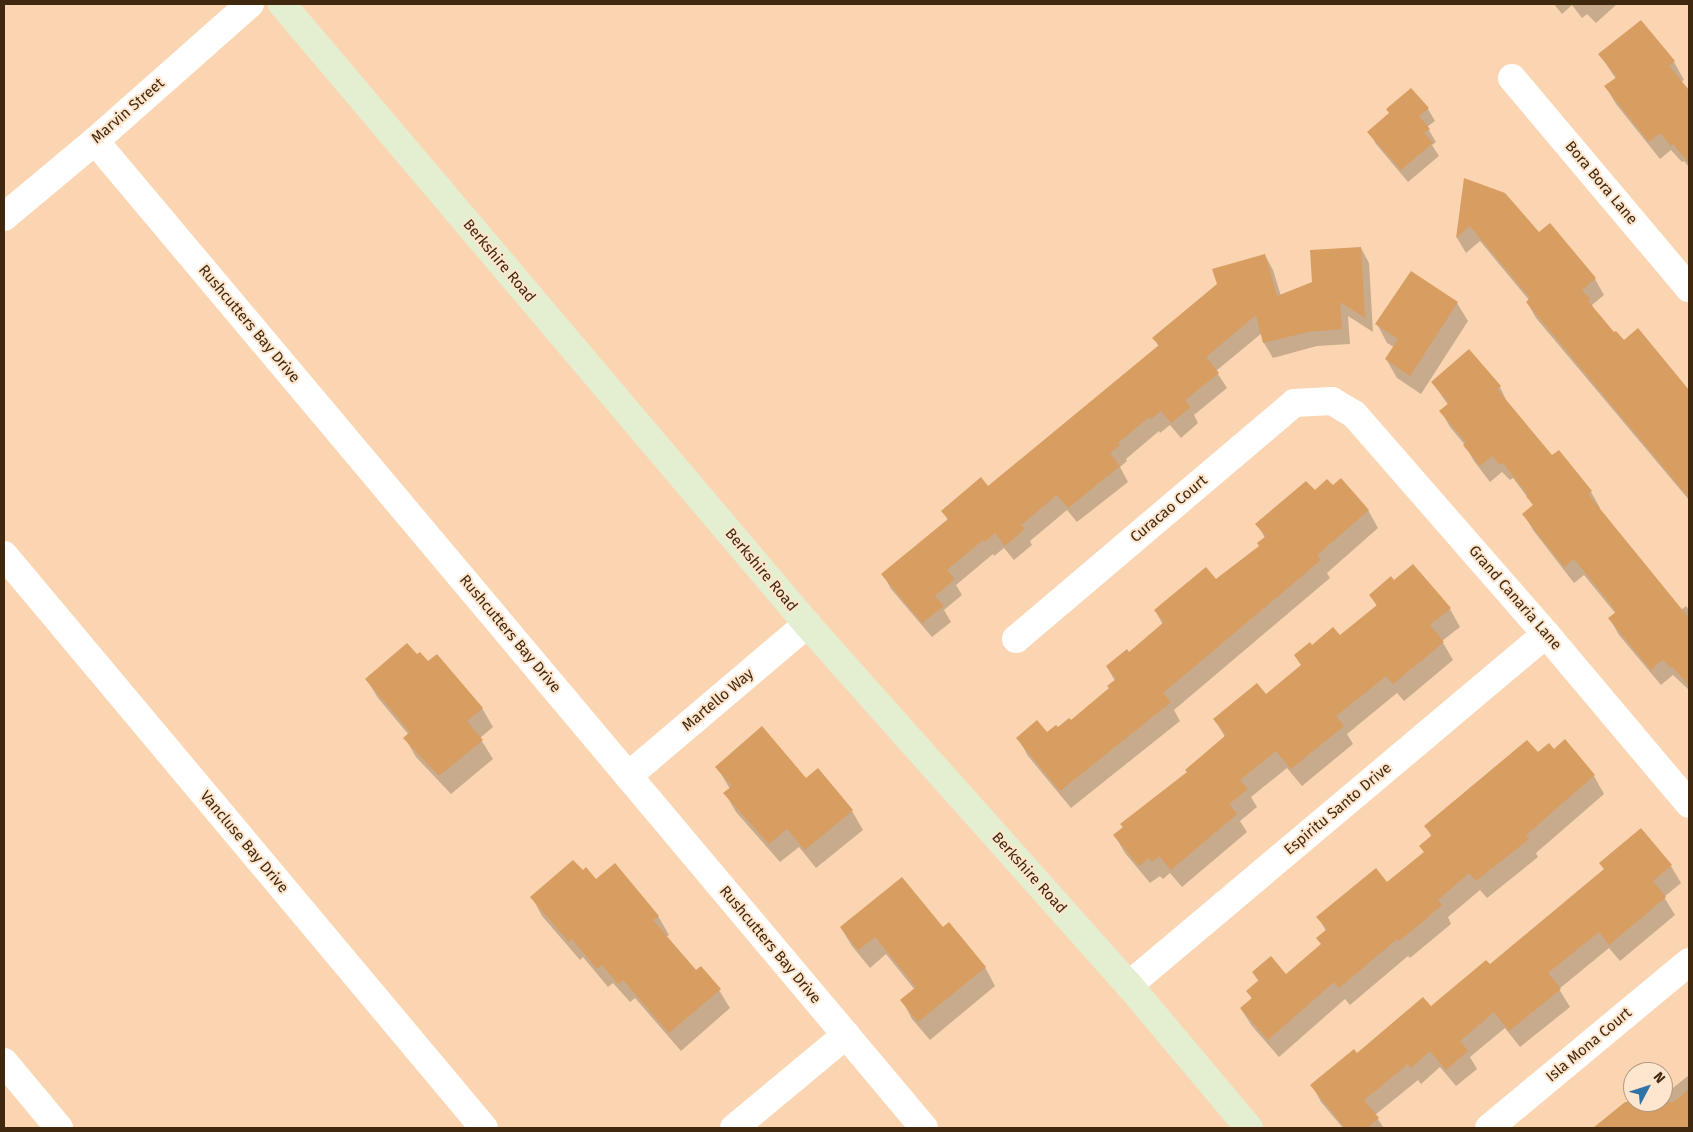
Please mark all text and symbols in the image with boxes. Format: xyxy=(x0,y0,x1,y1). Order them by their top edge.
street label: Marvin Street xyxy=(88,74,168,148)
street label: Bora Bora Lane xyxy=(1561,138,1641,228)
street label: Berkshire Road xyxy=(459,216,539,306)
street label: Rushcutters Bay Drive xyxy=(194,261,304,387)
street label: Curacao Court xyxy=(1127,472,1211,546)
street label: Berkshire Road xyxy=(721,525,801,615)
street label: Grand Canaria Lane xyxy=(1465,542,1565,654)
street label: Rushcutters Bay Drive xyxy=(455,571,565,697)
street label: Martello Way xyxy=(679,665,757,735)
street label: Espiritu Santo Drive xyxy=(1281,759,1395,859)
street label: Vancluse Bay Drive xyxy=(196,787,292,897)
street label: Berkshire Road xyxy=(988,829,1070,917)
street label: Rushcutters Bay Drive xyxy=(715,882,825,1008)
street label: Isla Mona Court xyxy=(1543,1004,1635,1086)
north arrow xyxy=(1623,1062,1673,1112)
text: N xyxy=(1650,1069,1669,1087)

